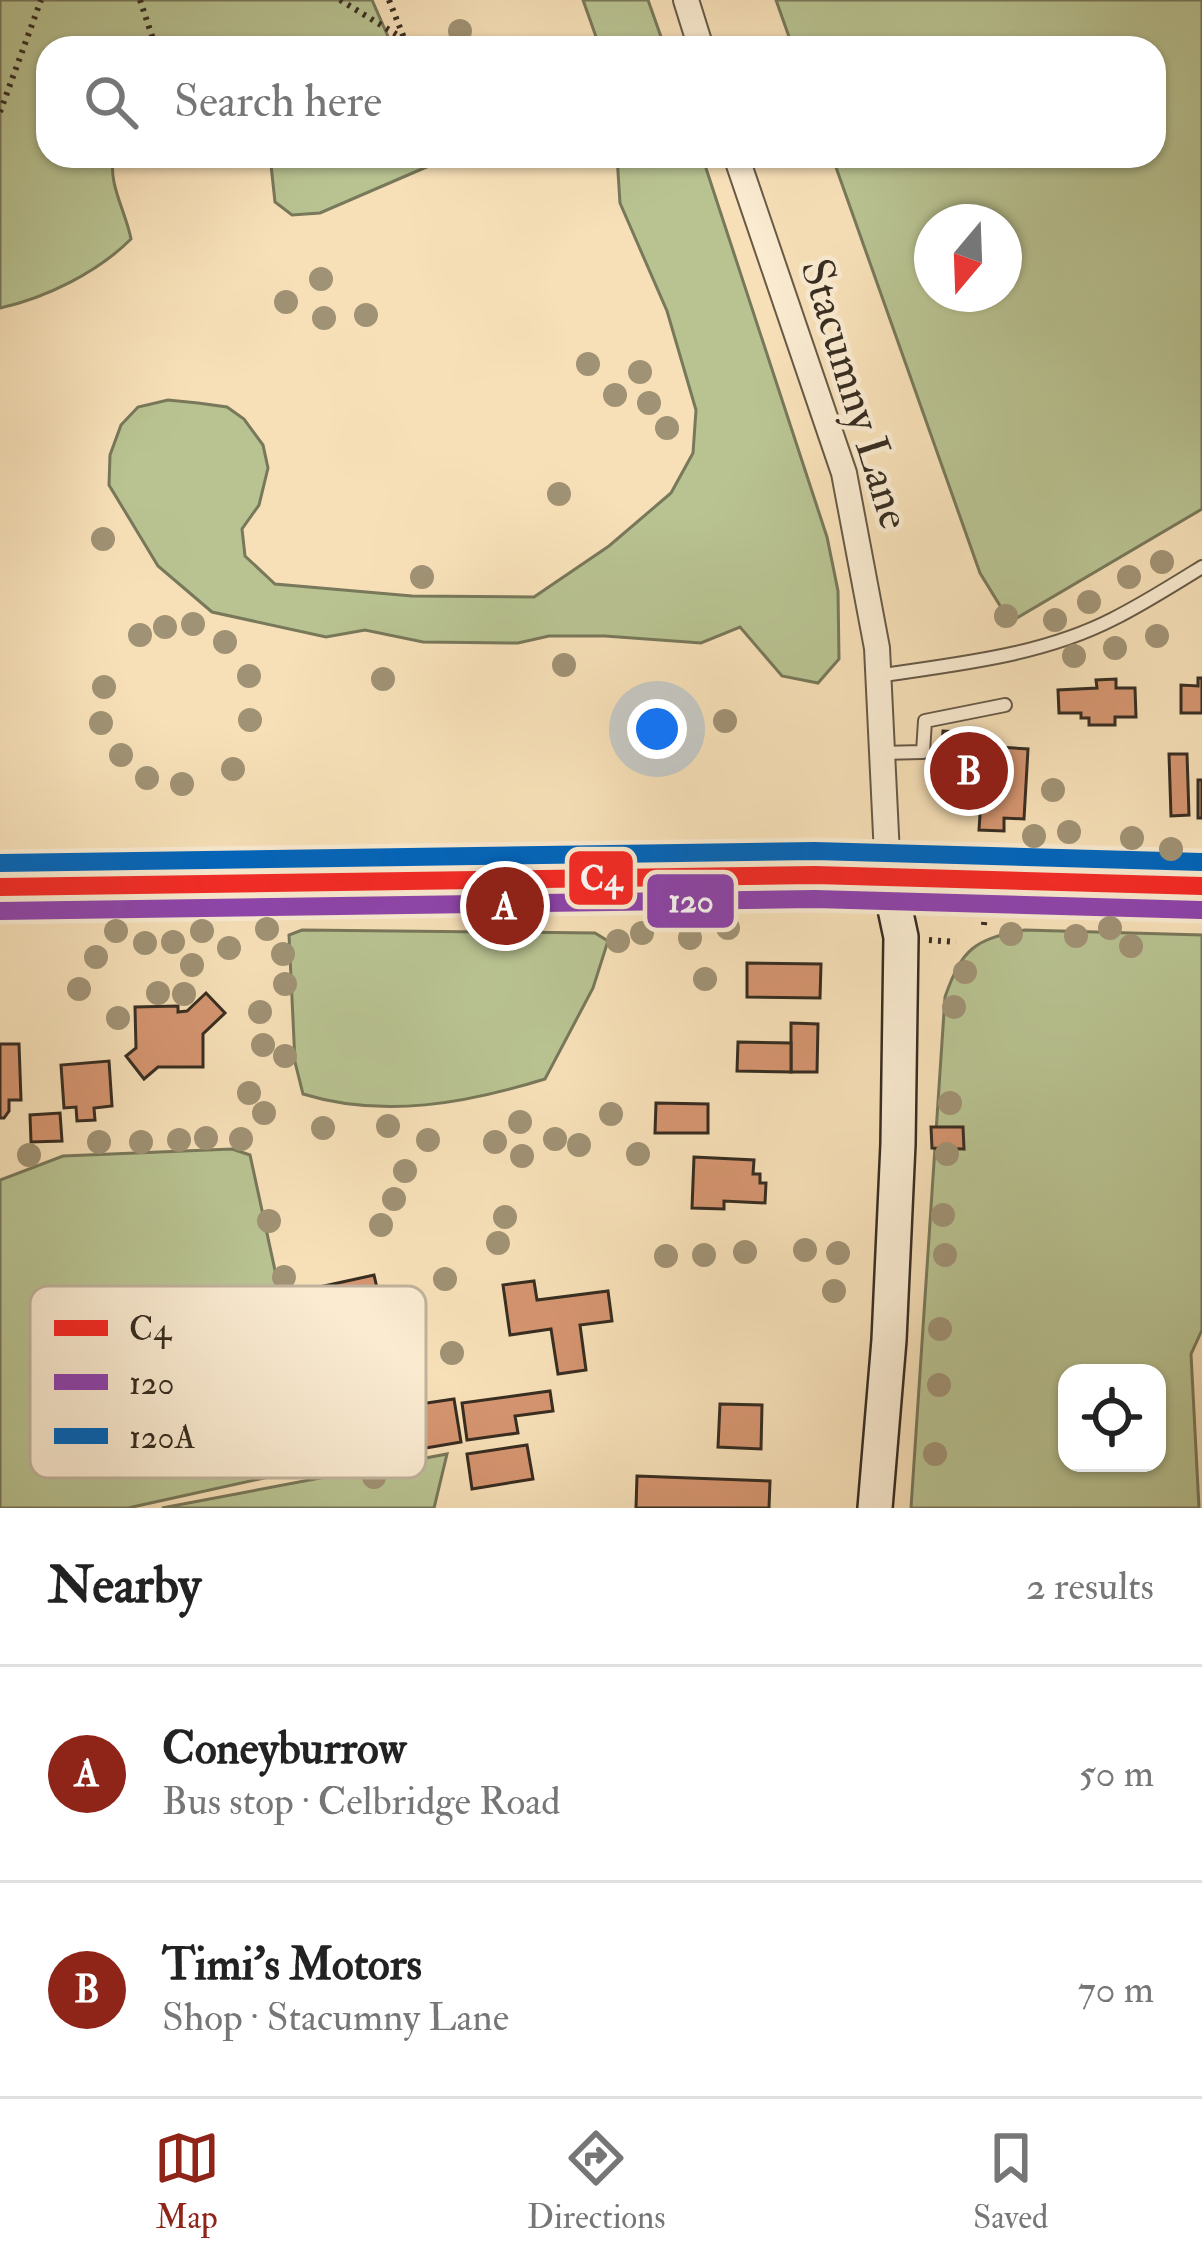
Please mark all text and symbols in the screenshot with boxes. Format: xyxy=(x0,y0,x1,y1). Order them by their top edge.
search box xyxy=(36,36,1166,168)
icon: search xyxy=(78,69,144,135)
text: Search here xyxy=(174,74,382,130)
north arrow xyxy=(914,204,1022,312)
street label: Stacumny Lane xyxy=(787,252,923,536)
your location xyxy=(627,699,687,759)
pin: B xyxy=(930,726,1008,816)
line badge: C4 xyxy=(567,849,635,907)
text: C4 xyxy=(580,859,624,900)
pin: A xyxy=(466,861,544,951)
line badge: 120 xyxy=(645,872,736,930)
text: 120 xyxy=(668,881,714,922)
legend xyxy=(30,1286,426,1478)
text: C4 xyxy=(129,1309,173,1350)
text: 120 xyxy=(129,1363,174,1404)
map controls xyxy=(1058,1364,1166,1472)
button: locate xyxy=(1058,1364,1166,1472)
text: 120A xyxy=(129,1417,195,1458)
text: Nearby xyxy=(48,1554,201,1618)
text: 2 results xyxy=(1026,1562,1154,1611)
text: Coneyburrow xyxy=(162,1721,406,1777)
text: A xyxy=(75,1749,99,1798)
text: 50 m xyxy=(1079,1749,1154,1798)
text: Bus stop · Celbridge Road xyxy=(162,1777,561,1826)
text: Timi's Motors xyxy=(162,1937,422,1993)
text: B xyxy=(74,1965,100,2014)
text: 70 m xyxy=(1078,1965,1154,2014)
text: Shop · Stacumny Lane xyxy=(162,1993,509,2042)
tab: Map xyxy=(154,2125,220,2238)
tab: Directions xyxy=(527,2125,666,2238)
tab: Saved xyxy=(973,2125,1048,2238)

